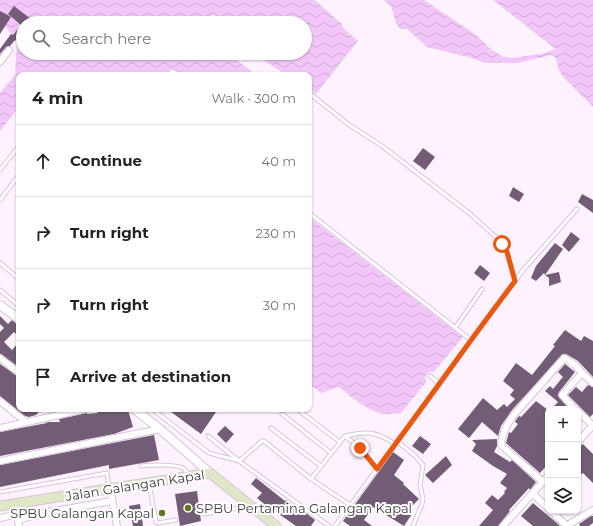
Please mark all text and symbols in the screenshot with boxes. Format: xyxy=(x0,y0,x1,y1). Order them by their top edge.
search box xyxy=(16,16,312,60)
icon: search xyxy=(30,27,52,49)
text: Search here xyxy=(62,29,151,48)
text: 4 min xyxy=(32,88,83,108)
text: Walk · 300 m xyxy=(211,90,296,106)
icon: ahead xyxy=(32,150,54,172)
text: Continue xyxy=(70,151,142,170)
text: 40 m xyxy=(262,153,296,169)
icon: right xyxy=(32,222,54,244)
text: Turn right xyxy=(70,223,149,242)
text: 230 m xyxy=(255,225,296,241)
route start xyxy=(493,235,511,253)
icon: right xyxy=(32,294,54,316)
text: Turn right xyxy=(70,295,149,314)
text: 30 m xyxy=(263,297,296,313)
icon: arrive xyxy=(32,366,54,388)
text: Arrive at destination xyxy=(70,367,231,386)
map controls xyxy=(545,406,581,514)
button: + xyxy=(545,406,581,442)
route end xyxy=(351,439,369,457)
button: − xyxy=(545,442,581,478)
street label: Jalan Galangan Kapal xyxy=(63,466,206,504)
button: layers xyxy=(545,478,581,514)
place label: SPBU Pertamina Galangan Kapal xyxy=(196,500,412,516)
marker: SPBU Pertamina Galangan Kapal xyxy=(183,503,193,513)
place label: SPBU Galangan Kapal xyxy=(10,505,154,521)
marker: SPBU Galangan Kapal xyxy=(157,508,167,518)

